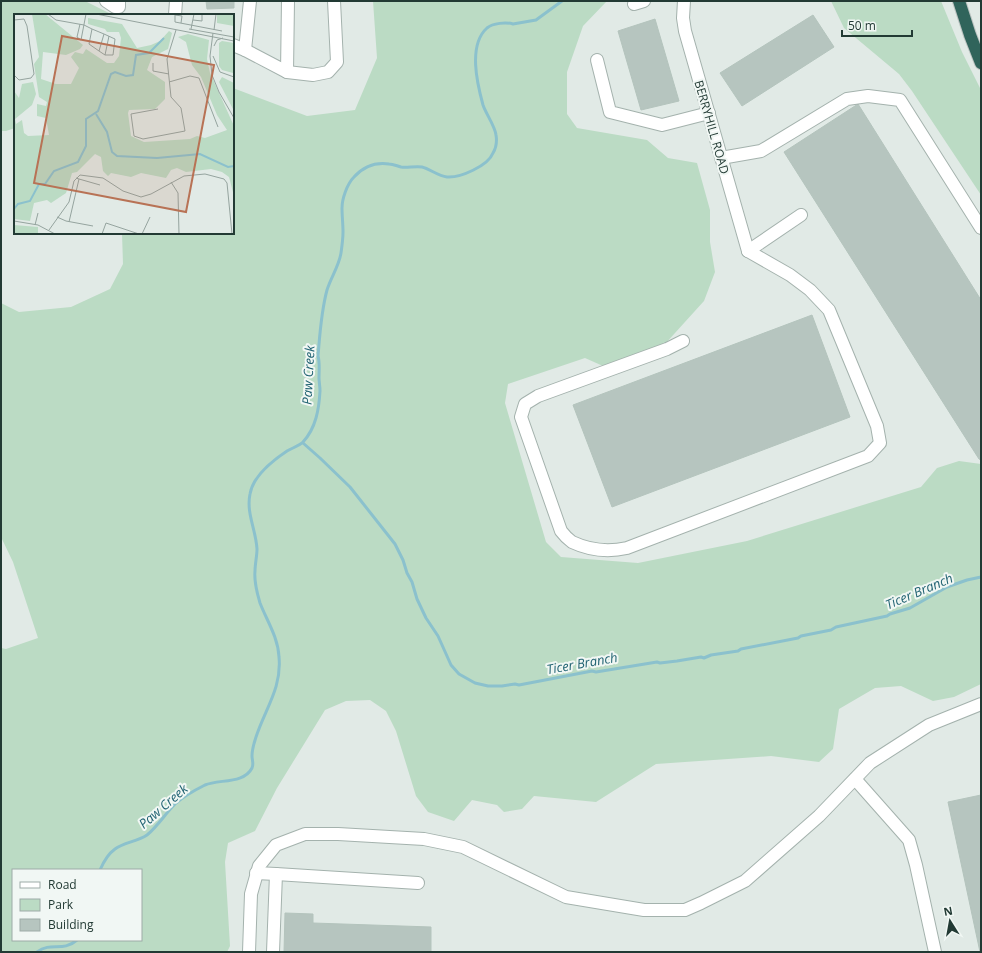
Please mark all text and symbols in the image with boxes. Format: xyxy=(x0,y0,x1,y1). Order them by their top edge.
scale bar xyxy=(842,12,912,38)
inset map xyxy=(14,14,234,234)
text: 50 m xyxy=(848,17,876,34)
street label: BERRYHILL ROAD xyxy=(690,78,734,176)
water label: Paw Creek xyxy=(297,344,319,405)
water label: Ticer Branch xyxy=(882,569,956,613)
water label: Ticer Branch xyxy=(545,648,619,678)
water label: Paw Creek xyxy=(135,779,192,832)
legend xyxy=(12,869,142,941)
text: Road xyxy=(48,876,77,893)
text: Park xyxy=(48,896,74,913)
north arrow xyxy=(930,901,970,941)
text: N xyxy=(942,902,954,919)
text: Building xyxy=(48,916,94,933)

